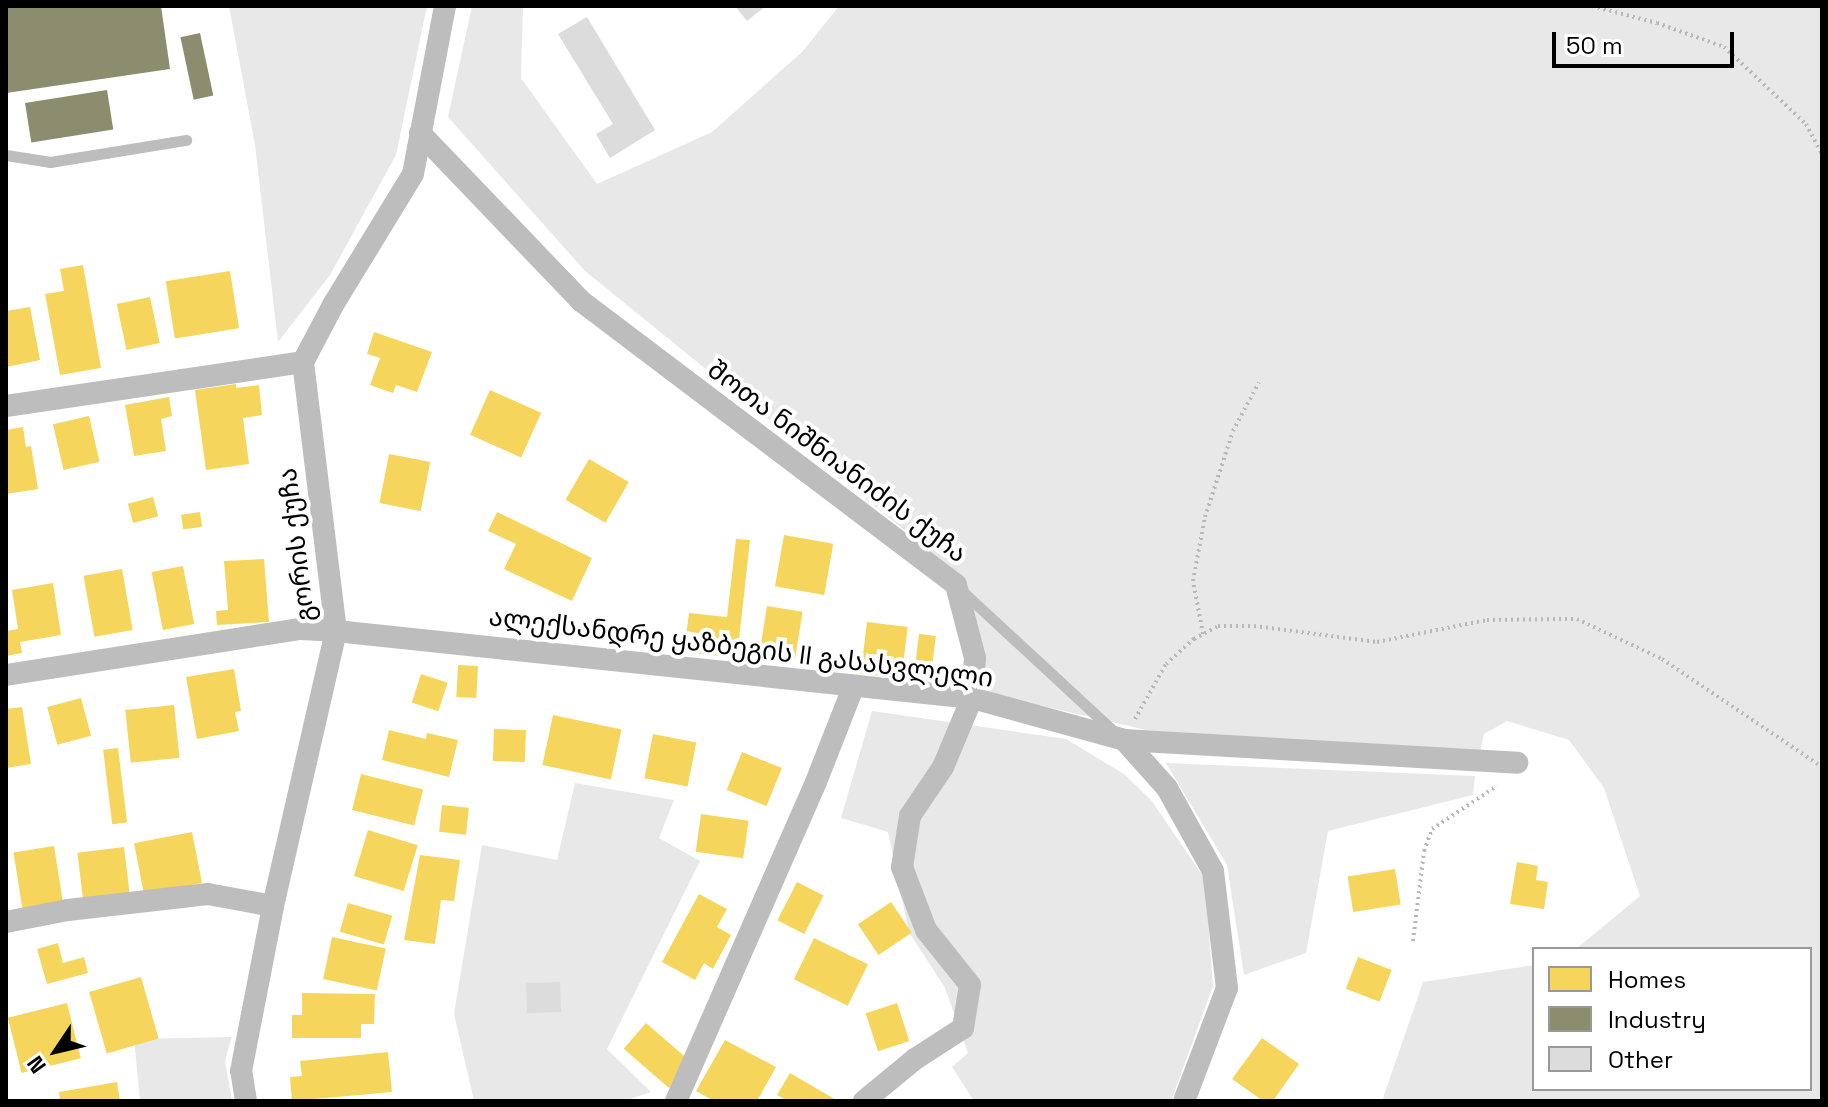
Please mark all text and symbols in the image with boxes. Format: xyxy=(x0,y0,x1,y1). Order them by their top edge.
scale bar xyxy=(1556,16,1738,66)
text: 50 m xyxy=(1566,30,1623,61)
street label: შოთა ნიშნიანიძის ქუჩა xyxy=(701,354,973,570)
street label: გორის ქუჩა xyxy=(272,466,322,624)
street label: ალექსანდრე ყაზბეგის II გასასვლელი xyxy=(487,602,995,694)
legend xyxy=(1532,947,1812,1091)
text: Homes xyxy=(1608,964,1686,995)
text: Industry xyxy=(1608,1004,1706,1035)
north arrow xyxy=(16,1011,96,1091)
text: Other xyxy=(1608,1044,1673,1075)
text: N xyxy=(21,1051,52,1079)

